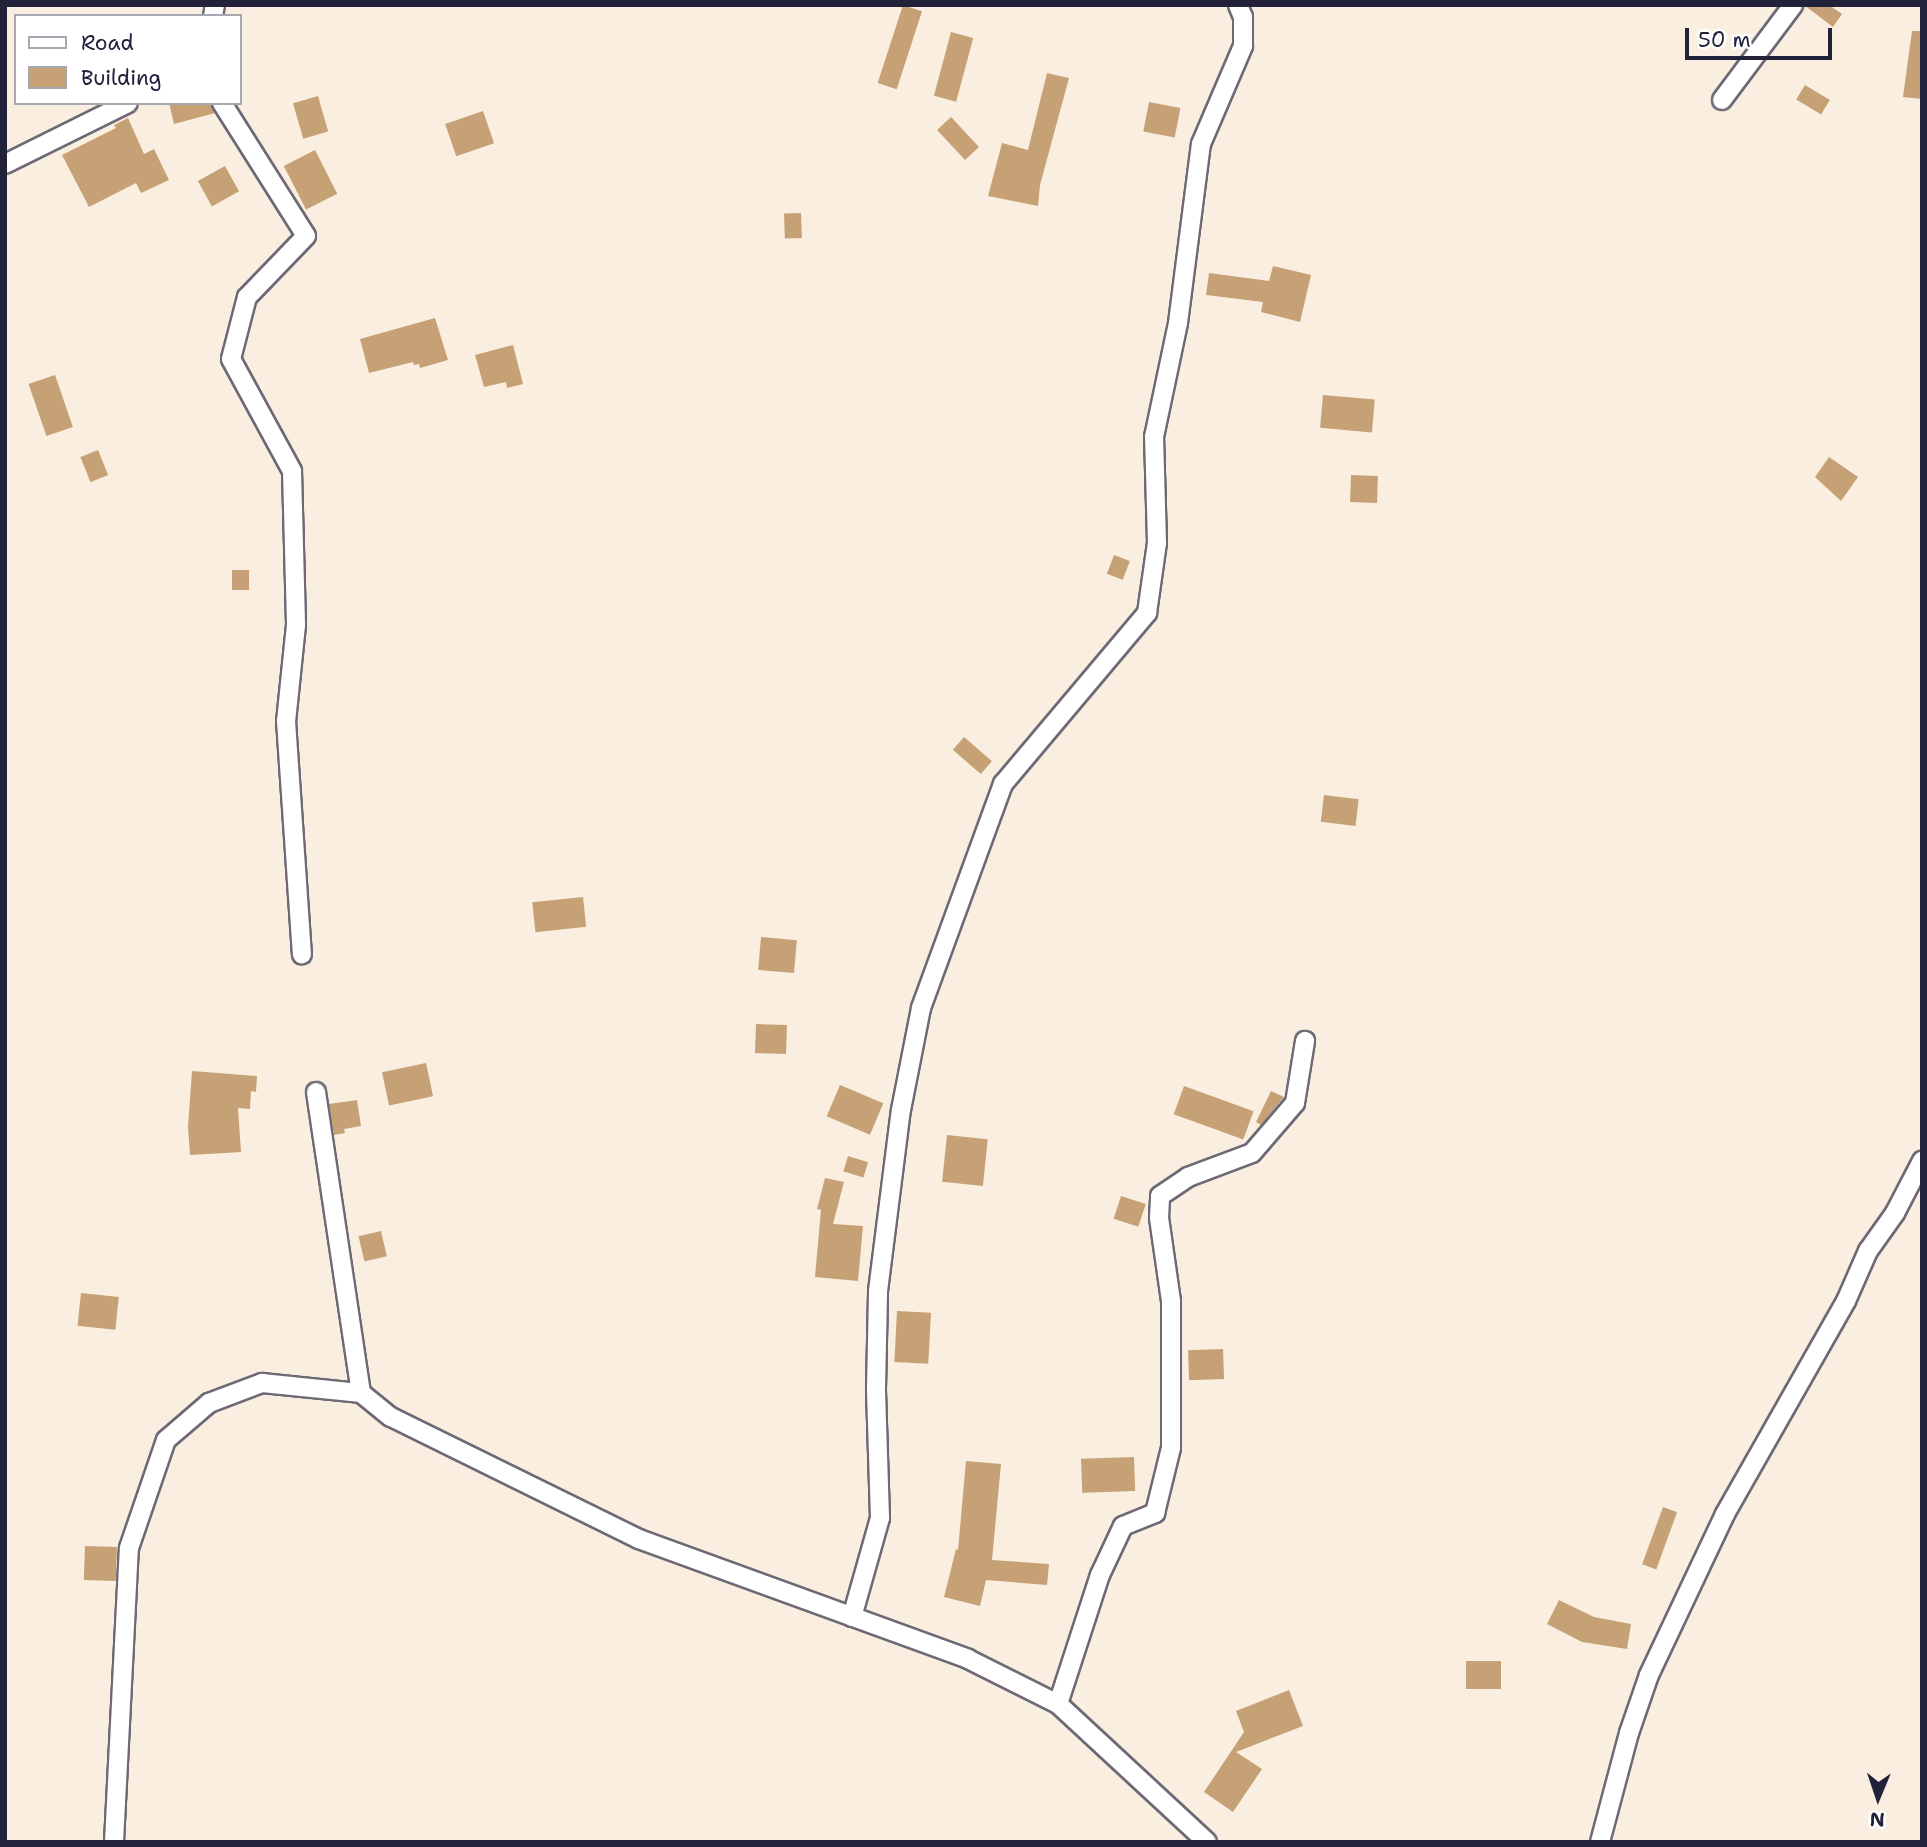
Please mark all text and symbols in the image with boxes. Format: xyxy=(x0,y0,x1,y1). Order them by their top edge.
legend xyxy=(14,14,242,105)
scale bar xyxy=(1689,14,1836,58)
text: 50 m xyxy=(1698,26,1751,54)
text: Road xyxy=(81,29,134,57)
text: Building xyxy=(81,64,161,92)
north arrow xyxy=(1843,1763,1913,1833)
text: N xyxy=(1869,1807,1885,1832)

